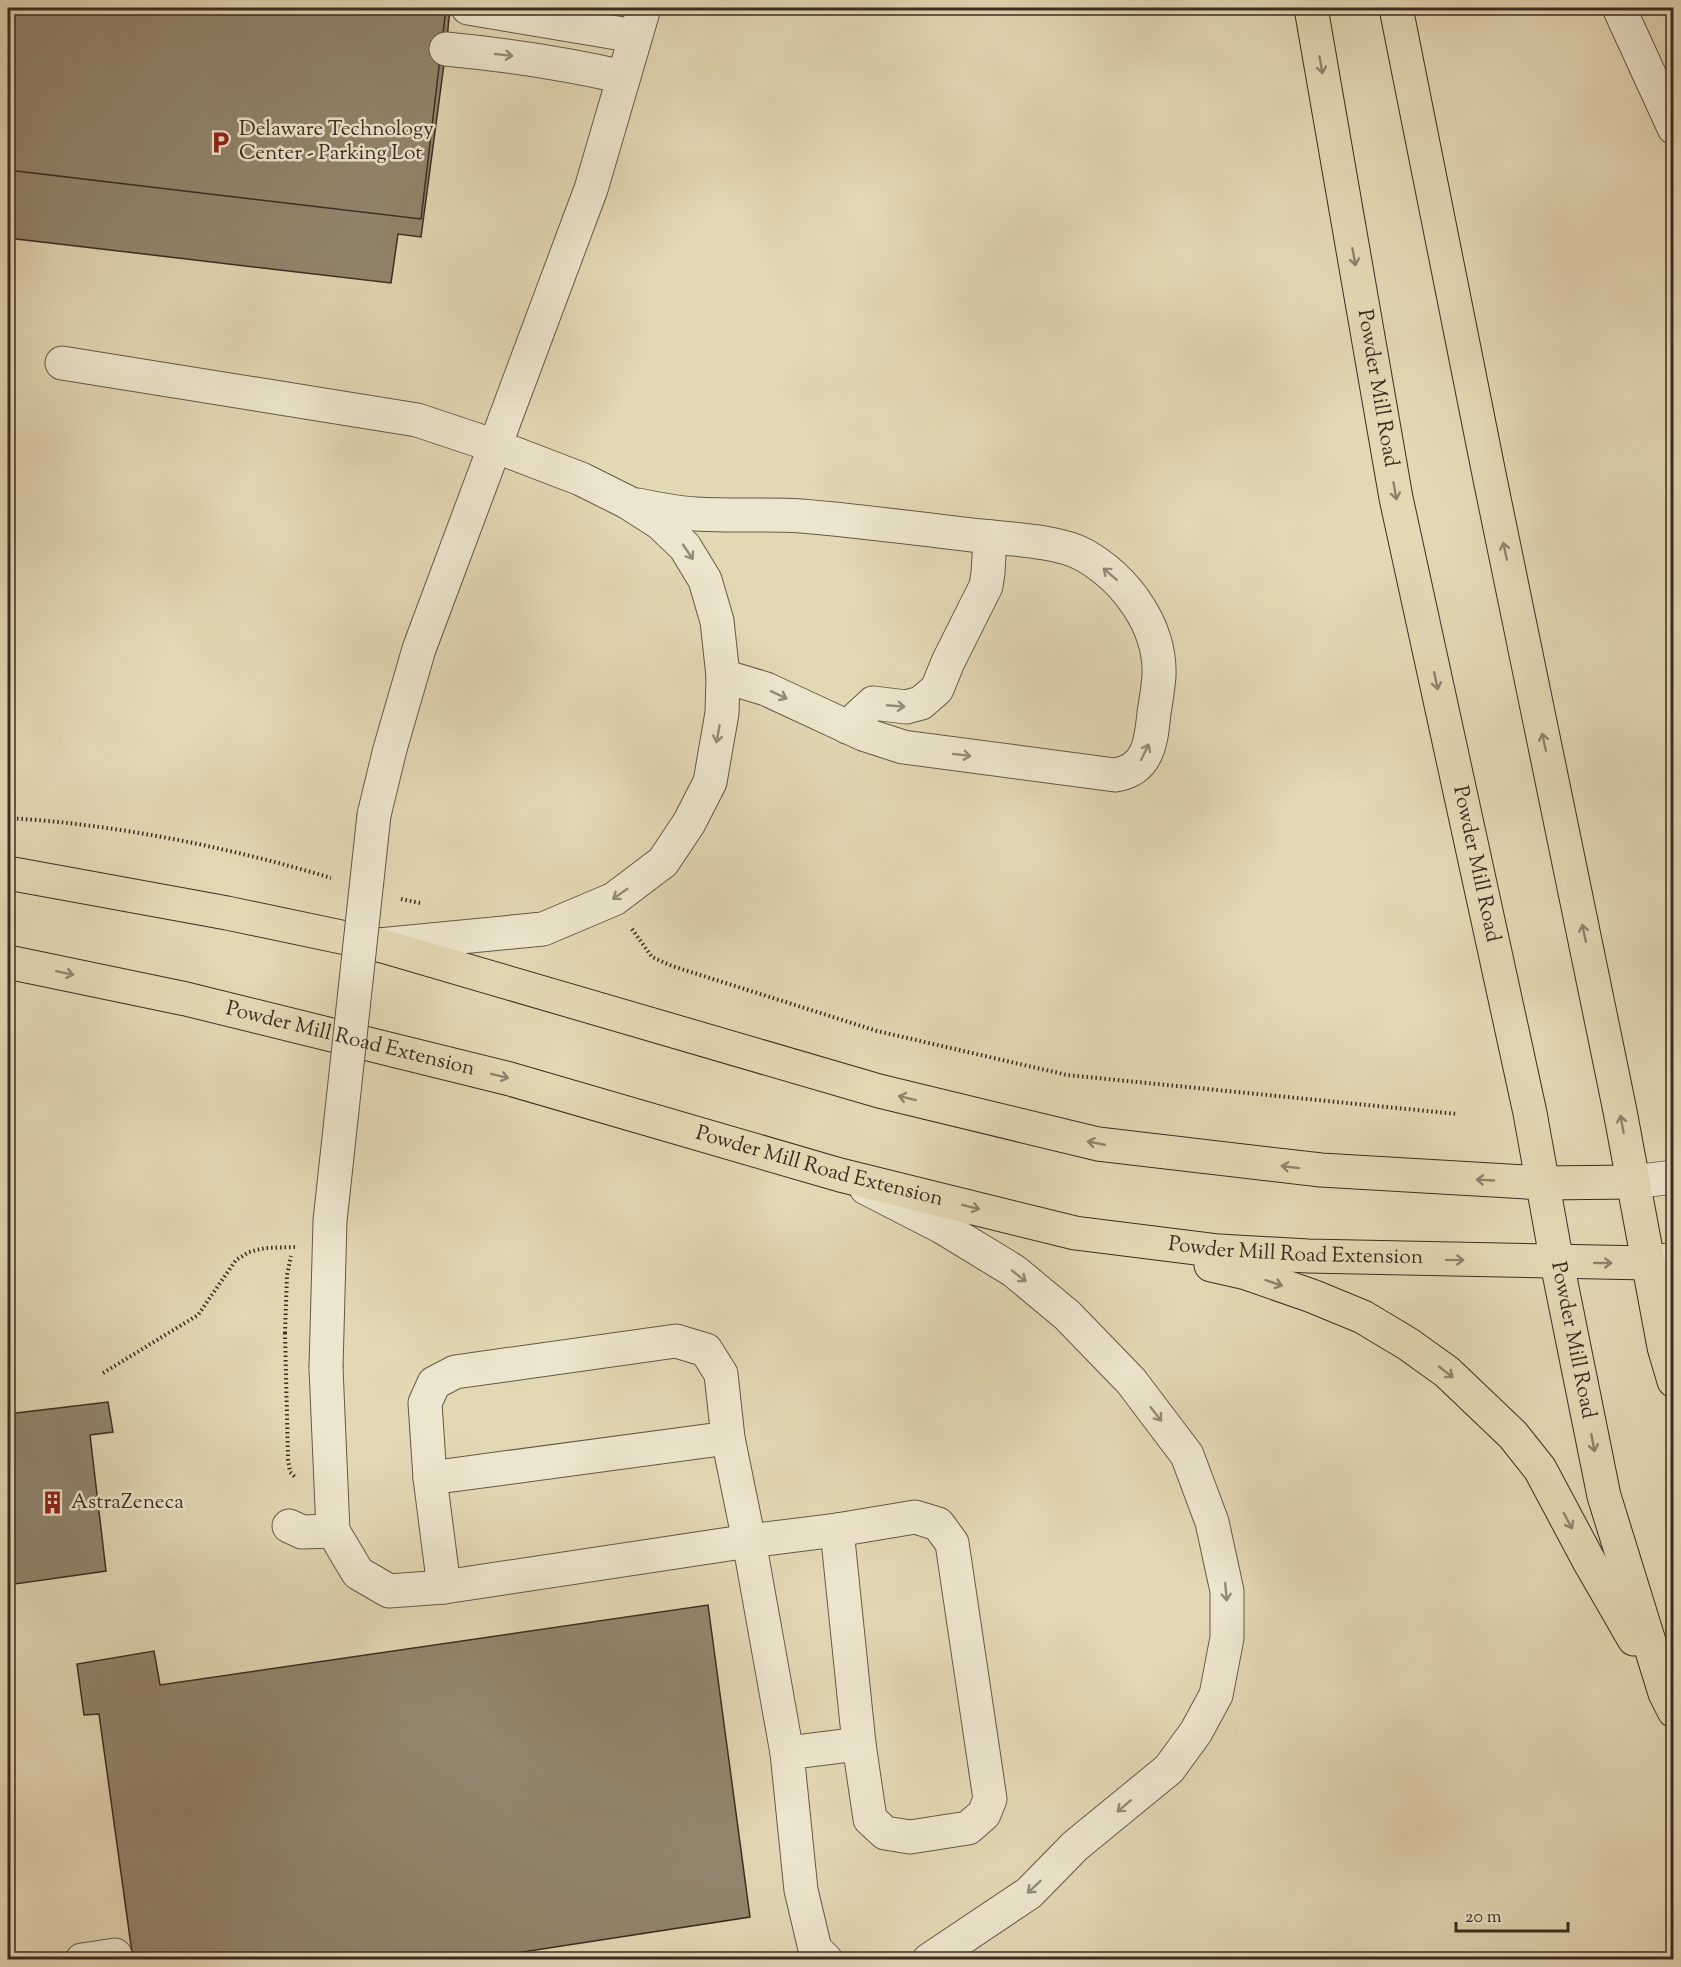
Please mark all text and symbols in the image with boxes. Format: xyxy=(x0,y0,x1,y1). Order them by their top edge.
one-way arrow xyxy=(494,50,514,61)
one-way arrow xyxy=(1316,55,1327,74)
place label: Delaware Technology Center - Parking Lot xyxy=(239,115,434,169)
parking icon: Delaware Technology Center - Parking Lot xyxy=(208,129,234,155)
one-way arrow xyxy=(1349,247,1360,267)
street label: Powder Mill Road xyxy=(1349,307,1405,470)
one-way arrow xyxy=(1390,480,1401,500)
one-way arrow xyxy=(1499,542,1510,561)
one-way arrow xyxy=(682,544,694,560)
one-way arrow xyxy=(1103,567,1118,581)
one-way arrow xyxy=(1431,672,1443,691)
one-way arrow xyxy=(769,689,787,701)
one-way arrow xyxy=(886,701,906,712)
one-way arrow xyxy=(712,724,723,744)
one-way arrow xyxy=(1538,733,1549,752)
one-way arrow xyxy=(1140,743,1152,761)
one-way arrow xyxy=(952,750,972,761)
street label: Powder Mill Road xyxy=(1444,783,1507,945)
one-way arrow xyxy=(613,888,629,900)
one-way arrow xyxy=(1577,924,1589,943)
one-way arrow xyxy=(55,968,74,980)
street label: Powder Mill Road Extension xyxy=(223,994,478,1085)
one-way arrow xyxy=(490,1071,509,1083)
one-way arrow xyxy=(898,1092,917,1103)
one-way arrow xyxy=(1617,1115,1628,1134)
street label: Powder Mill Road Extension xyxy=(692,1119,946,1215)
one-way arrow xyxy=(1087,1137,1107,1148)
one-way arrow xyxy=(1281,1161,1300,1172)
one-way arrow xyxy=(1475,1174,1495,1185)
one-way arrow xyxy=(961,1202,980,1214)
street label: Powder Mill Road Extension xyxy=(1166,1230,1423,1273)
one-way arrow xyxy=(1445,1254,1465,1266)
one-way arrow xyxy=(1592,1257,1612,1269)
street label: Powder Mill Road xyxy=(1542,1259,1603,1422)
one-way arrow xyxy=(1011,1269,1027,1282)
one-way arrow xyxy=(1264,1278,1283,1289)
one-way arrow xyxy=(1438,1365,1454,1378)
one-way arrow xyxy=(1149,1405,1162,1421)
one-way arrow xyxy=(1588,1433,1599,1453)
place label: AstraZeneca xyxy=(71,1488,184,1518)
building icon: AstraZeneca xyxy=(40,1490,66,1516)
one-way arrow xyxy=(1562,1512,1574,1529)
one-way arrow xyxy=(1221,1582,1232,1602)
one-way arrow xyxy=(1117,1799,1132,1813)
one-way arrow xyxy=(1026,1880,1041,1895)
scale bar xyxy=(1456,1895,1568,1933)
text: 20 m xyxy=(1465,1905,1502,1931)

